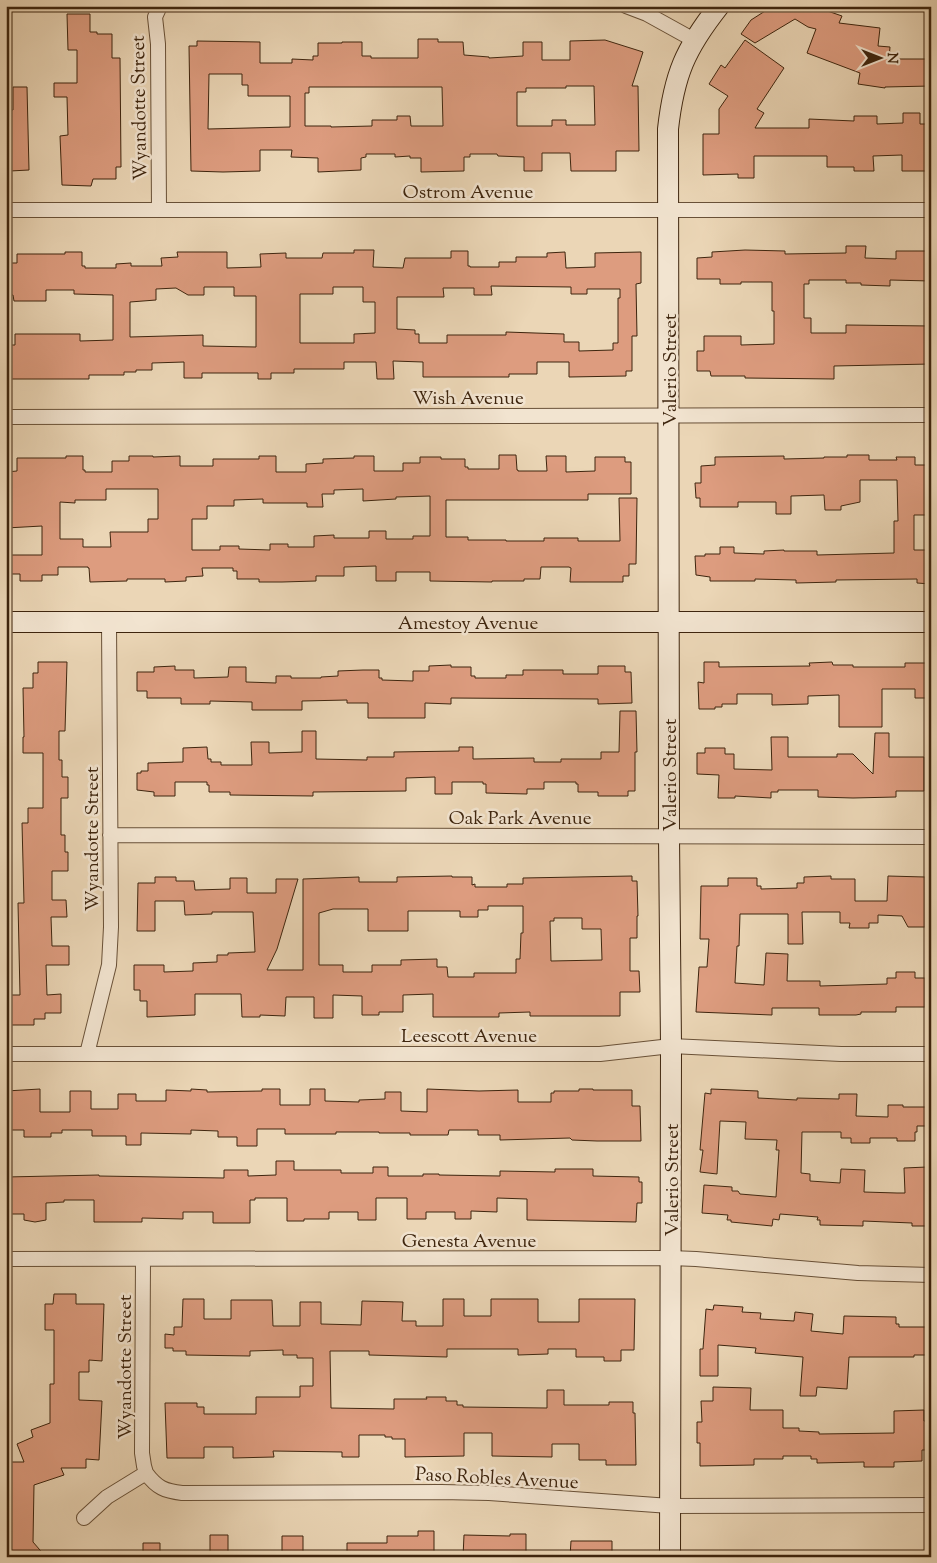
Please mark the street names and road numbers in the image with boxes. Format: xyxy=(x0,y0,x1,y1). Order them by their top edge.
street label: Wyandotte Street xyxy=(126,35,155,181)
street label: Ostrom Avenue xyxy=(403,180,534,207)
street label: Valerio Street xyxy=(658,313,685,426)
street label: Wish Avenue xyxy=(412,386,524,413)
street label: Amestoy Avenue xyxy=(398,611,538,638)
street label: Valerio Street xyxy=(658,718,685,831)
street label: Wyandotte Street xyxy=(80,766,107,912)
street label: Oak Park Avenue xyxy=(448,806,592,833)
street label: Leescott Avenue xyxy=(401,1024,537,1051)
street label: Valerio Street xyxy=(660,1123,687,1236)
street label: Genesta Avenue xyxy=(402,1229,536,1256)
street label: Wyandotte Street xyxy=(113,1294,140,1440)
street label: Paso Robles Avenue xyxy=(414,1462,579,1497)

